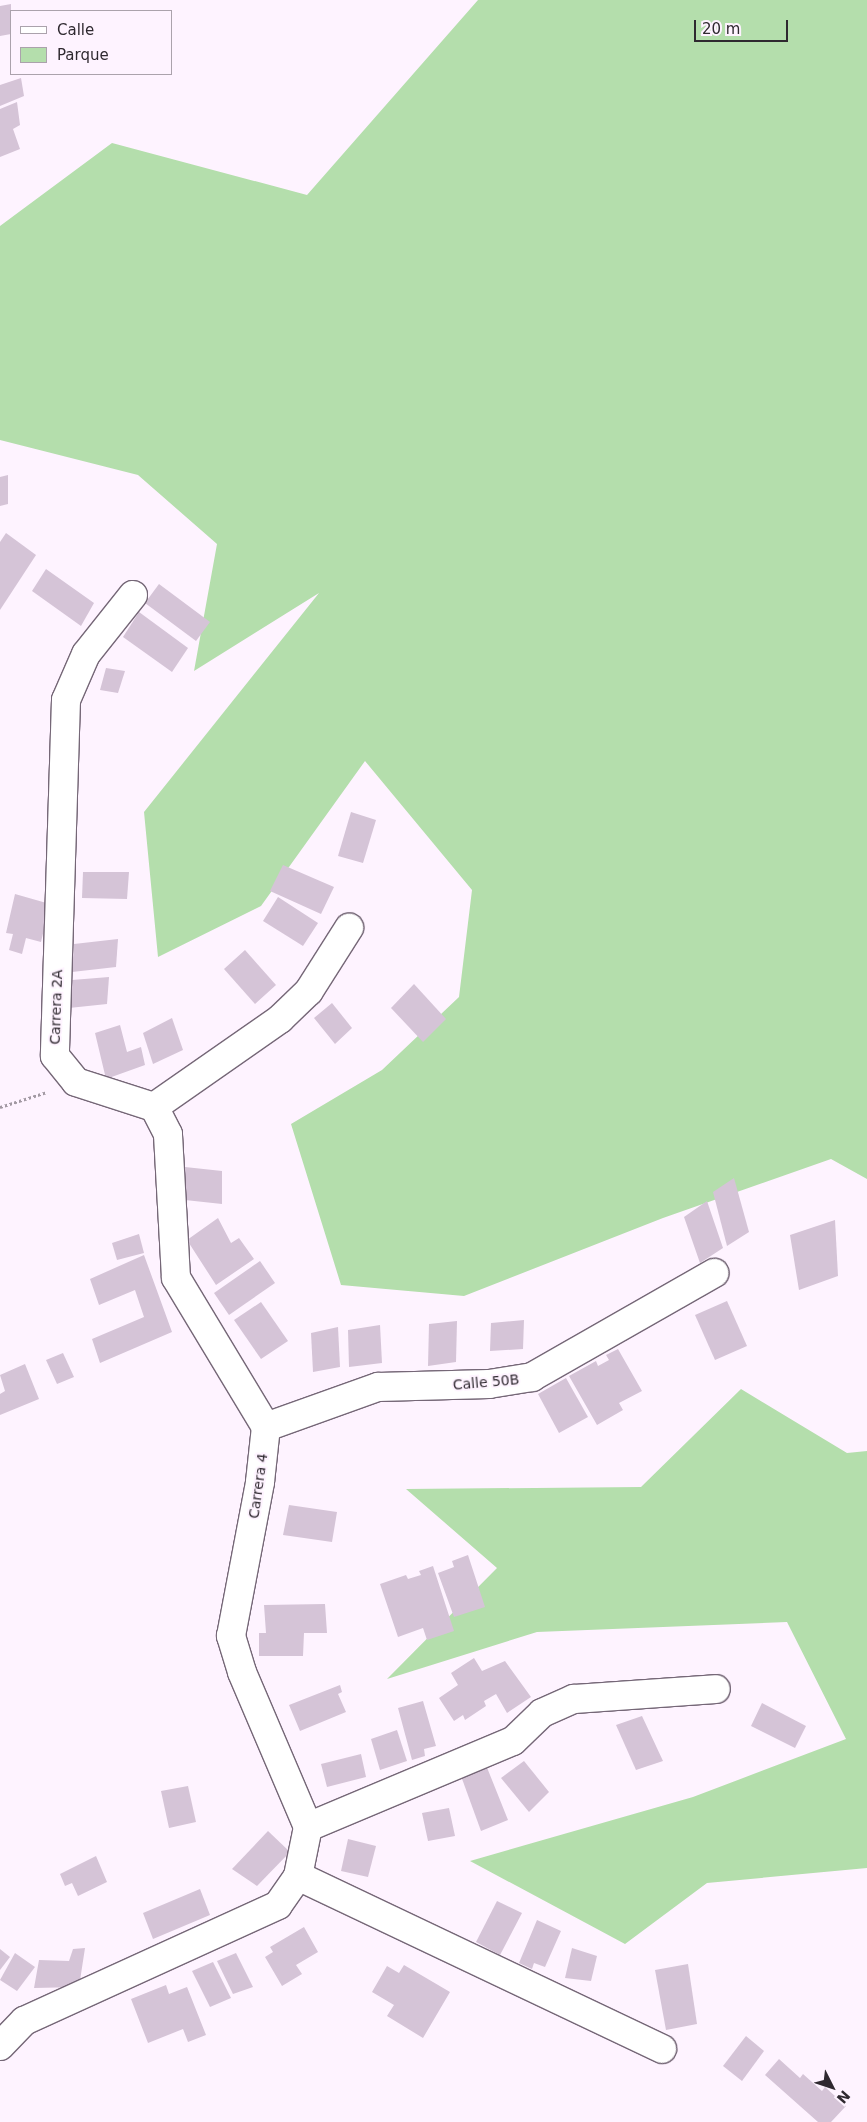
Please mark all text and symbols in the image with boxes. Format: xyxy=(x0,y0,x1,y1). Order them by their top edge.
legend xyxy=(10,10,172,75)
scale bar xyxy=(697,10,791,42)
text: 20 m xyxy=(702,20,740,38)
text: Calle xyxy=(57,21,94,39)
text: Parque xyxy=(57,46,109,64)
street label: Carrera 2A xyxy=(46,969,66,1045)
street label: Calle 50B xyxy=(452,1371,520,1393)
street label: Carrera 4 xyxy=(245,1452,271,1520)
north arrow xyxy=(807,2062,857,2112)
text: N xyxy=(833,2087,853,2107)

